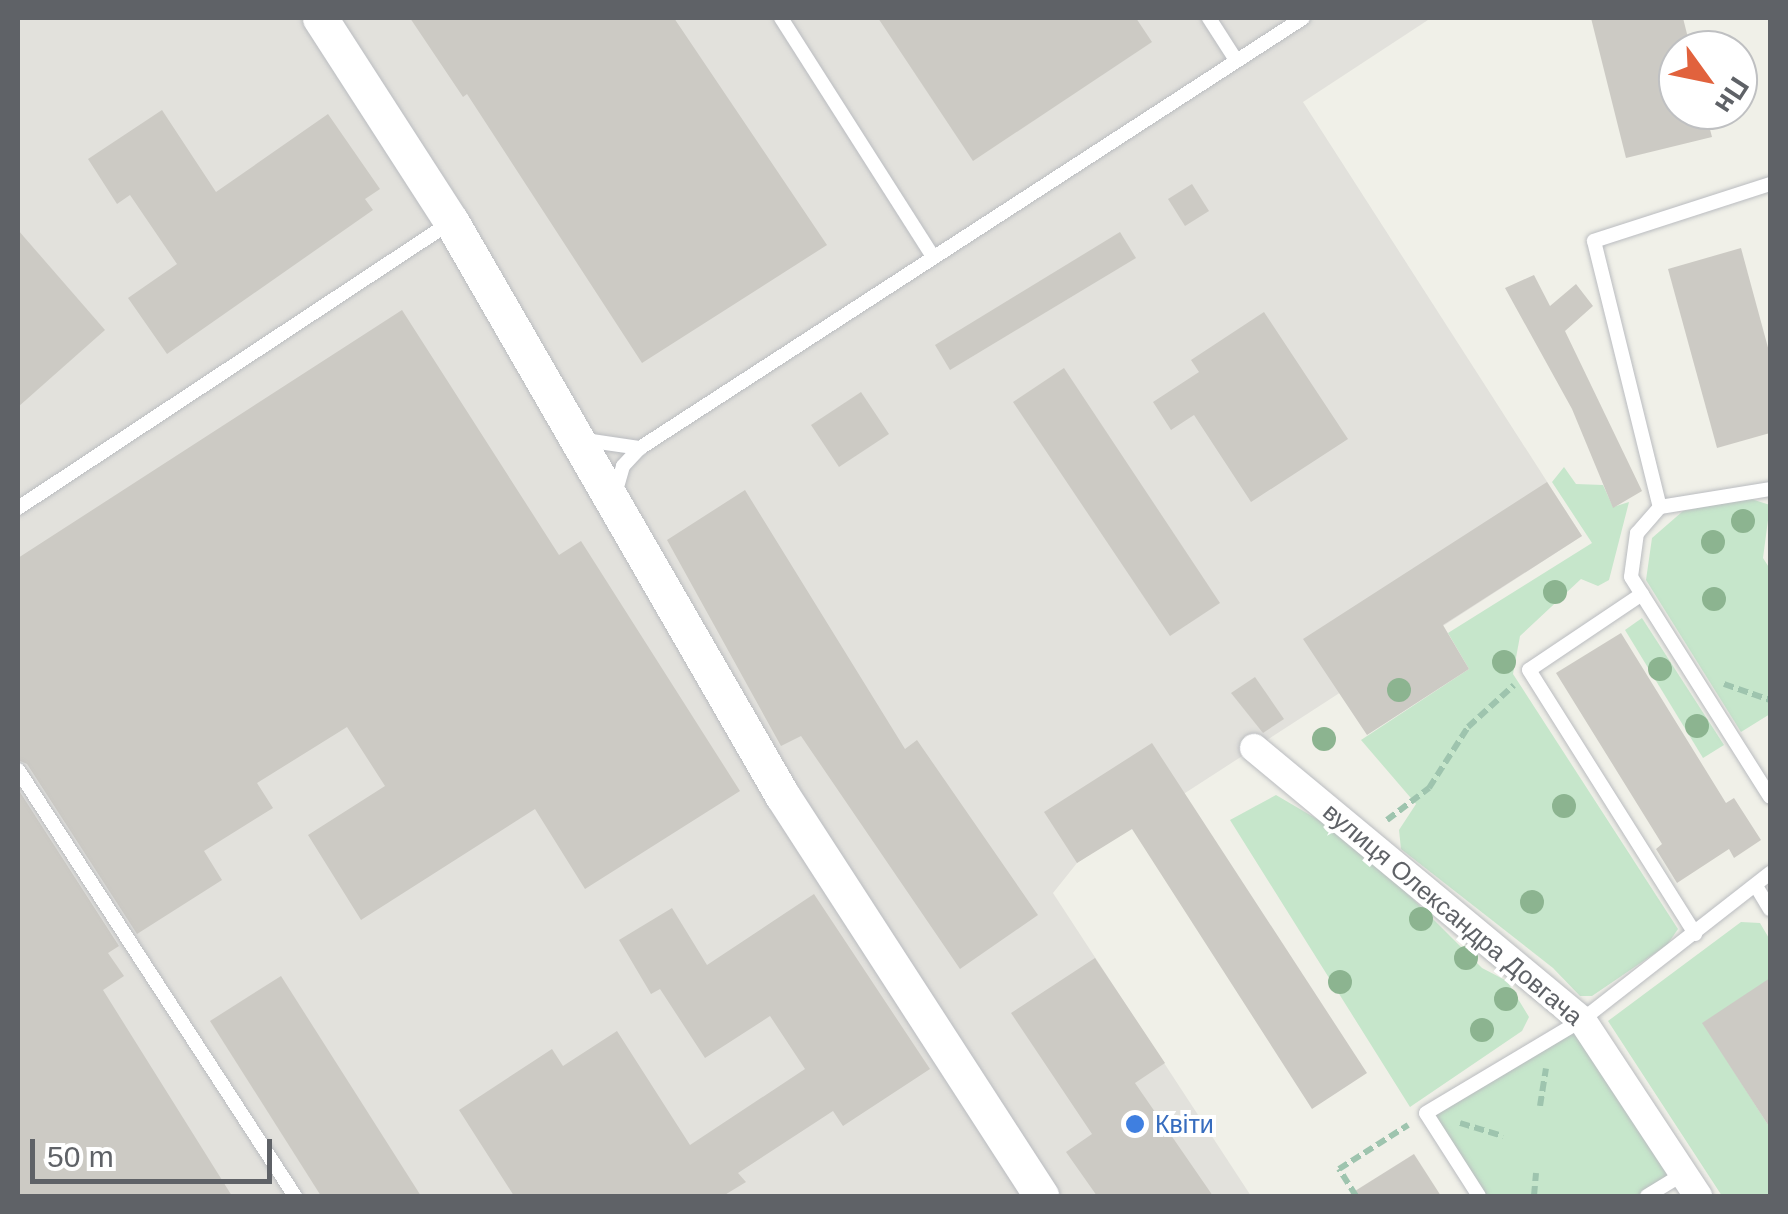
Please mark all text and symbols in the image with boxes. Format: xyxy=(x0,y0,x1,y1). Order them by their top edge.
north arrow xyxy=(1658,30,1758,130)
text: Пн xyxy=(1709,72,1755,119)
street label: вулиця Олександра Довгача xyxy=(1317,797,1589,1031)
place label: Квіти xyxy=(1155,1109,1214,1139)
marker: Квіти xyxy=(1124,1113,1146,1135)
scale bar xyxy=(35,1119,278,1181)
text: 50 m xyxy=(47,1140,114,1173)

